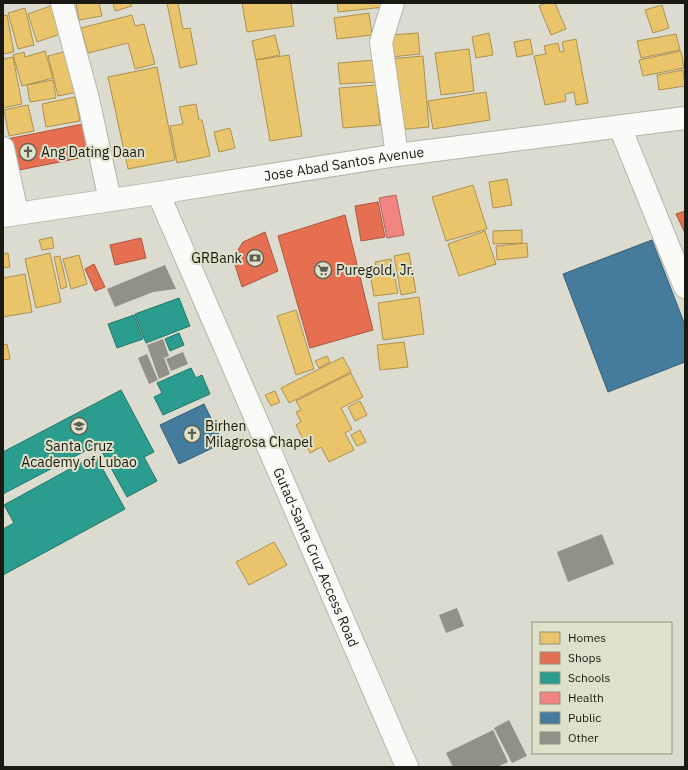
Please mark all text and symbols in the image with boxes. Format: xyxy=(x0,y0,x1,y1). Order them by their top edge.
church icon: Ang Dating Daan xyxy=(18,142,38,162)
place label: Ang Dating Daan xyxy=(41,143,145,161)
street label: Jose Abad Santos Avenue xyxy=(263,143,426,185)
bank icon: GRBank xyxy=(245,248,265,268)
place label: GRBank xyxy=(191,249,243,267)
supermarket icon: Puregold, Jr. xyxy=(313,260,333,280)
place label: Puregold, Jr. xyxy=(336,261,414,279)
school or university icon: Santa Cruz Academy of Lubao xyxy=(69,416,89,436)
place label: Birhen Milagrosa Chapel xyxy=(205,417,313,451)
church icon: Birhen Milagrosa Chapel xyxy=(182,424,202,444)
place label: Santa Cruz Academy of Lubao xyxy=(21,437,137,471)
street label: Gutad-Santa Cruz Access Road xyxy=(269,465,363,650)
legend xyxy=(532,622,672,754)
text: Homes xyxy=(568,630,606,645)
text: Shops xyxy=(568,650,601,665)
text: Schools xyxy=(568,670,611,685)
text: Health xyxy=(568,690,604,705)
text: Public xyxy=(568,710,601,725)
text: Other xyxy=(568,730,599,745)

